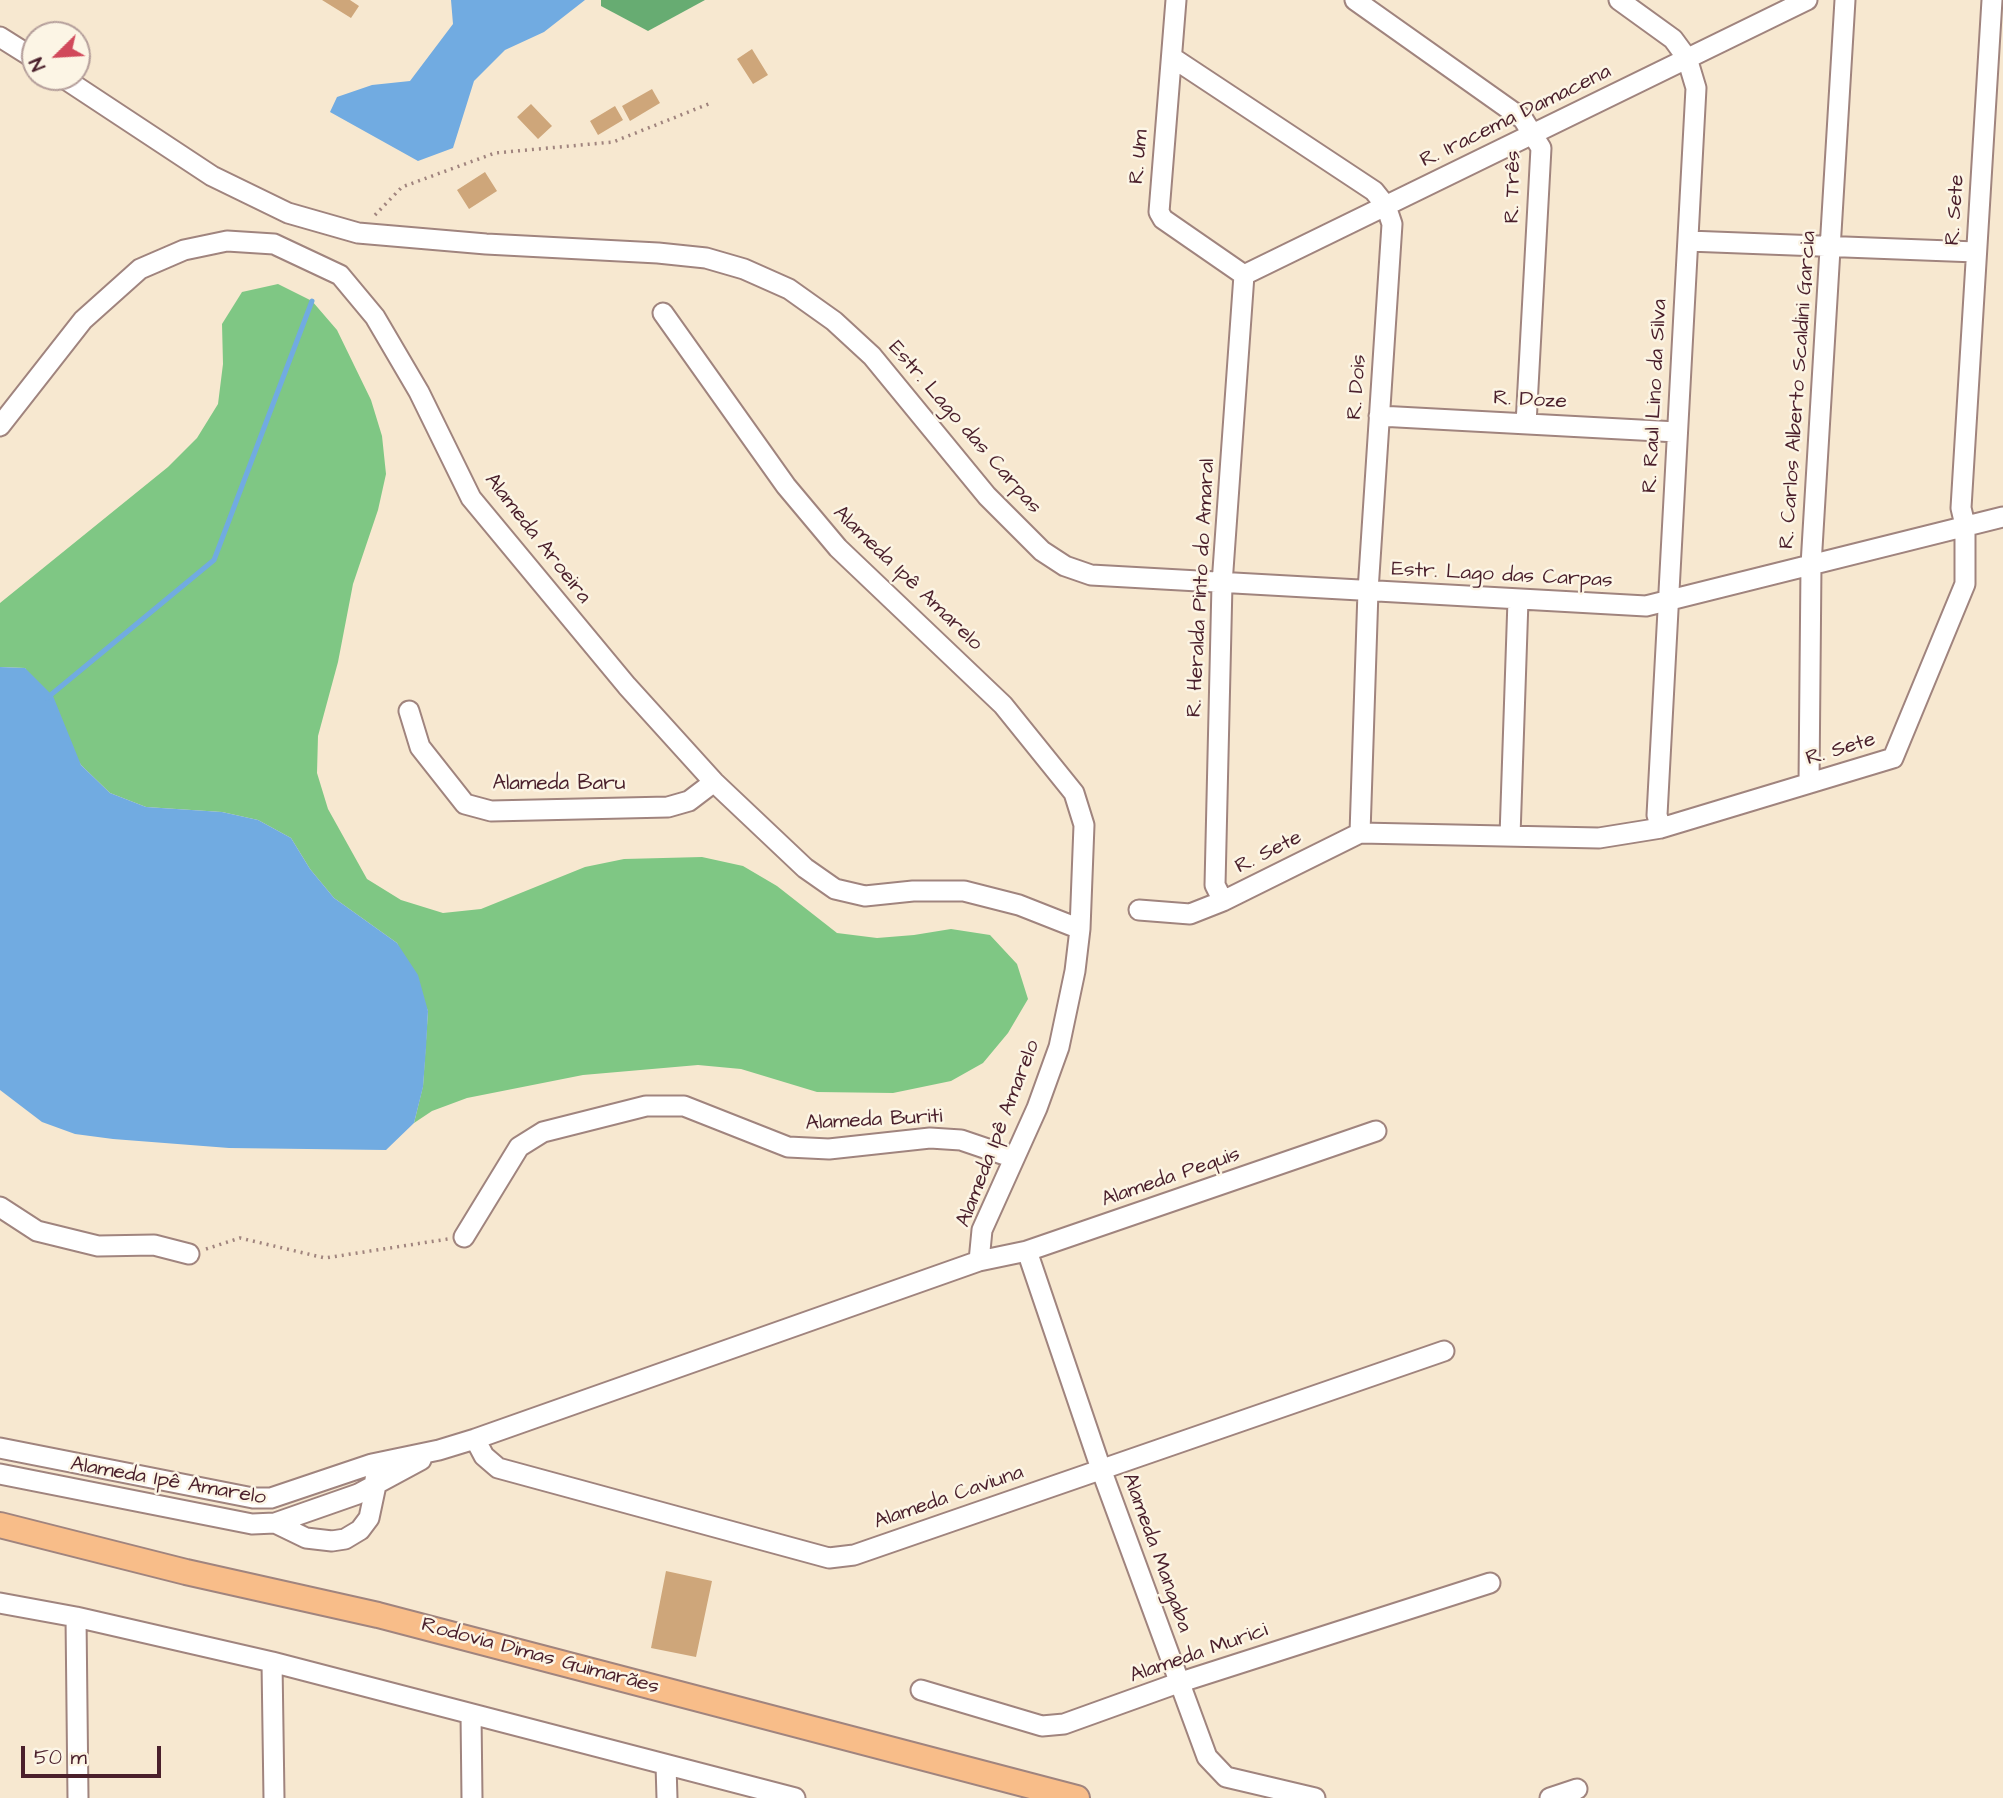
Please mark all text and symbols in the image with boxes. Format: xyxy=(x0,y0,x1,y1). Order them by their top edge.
north arrow xyxy=(21,21,91,91)
text: N xyxy=(23,53,53,75)
street label: R. Iracema Damacena xyxy=(1417,60,1615,174)
street label: R. Um xyxy=(1125,129,1155,185)
street label: R. Três xyxy=(1501,150,1527,224)
street label: R. Sete xyxy=(1941,174,1971,246)
street label: R. Carlos Alberto Scaldini Garcia xyxy=(1775,230,1823,550)
street label: R. Raul Lino da Silva xyxy=(1638,298,1674,494)
street label: Estr. Lago das Carpas xyxy=(882,336,1046,520)
street label: R. Dois xyxy=(1343,353,1373,421)
street label: R. Doze xyxy=(1493,386,1567,416)
street label: R. Heralda Pinto do Amaral xyxy=(1183,458,1221,718)
street label: Alameda Aroeira xyxy=(478,469,596,609)
street label: Alameda Ipê Amarelo xyxy=(827,501,987,657)
street label: Estr. Lago das Carpas xyxy=(1391,558,1613,594)
street label: R. Sete xyxy=(1803,728,1879,772)
street label: Alameda Baru xyxy=(493,772,625,798)
street label: R. Sete xyxy=(1232,826,1306,880)
street label: Alameda Ipê Amarelo xyxy=(952,1037,1046,1231)
street label: Alameda Buriti xyxy=(805,1105,943,1137)
street label: Alameda Pequis xyxy=(1098,1142,1244,1214)
street label: Alameda Ipê Amarelo xyxy=(68,1452,268,1512)
street label: Alameda Caviuna xyxy=(871,1461,1027,1535)
street label: Alameda Mangaba xyxy=(1116,1470,1196,1636)
street label: Rodovia Dimas Guimarães xyxy=(418,1613,662,1701)
street label: Alameda Murici xyxy=(1127,1619,1271,1689)
scale bar xyxy=(24,1731,164,1775)
text: 50 m xyxy=(34,1743,87,1772)

